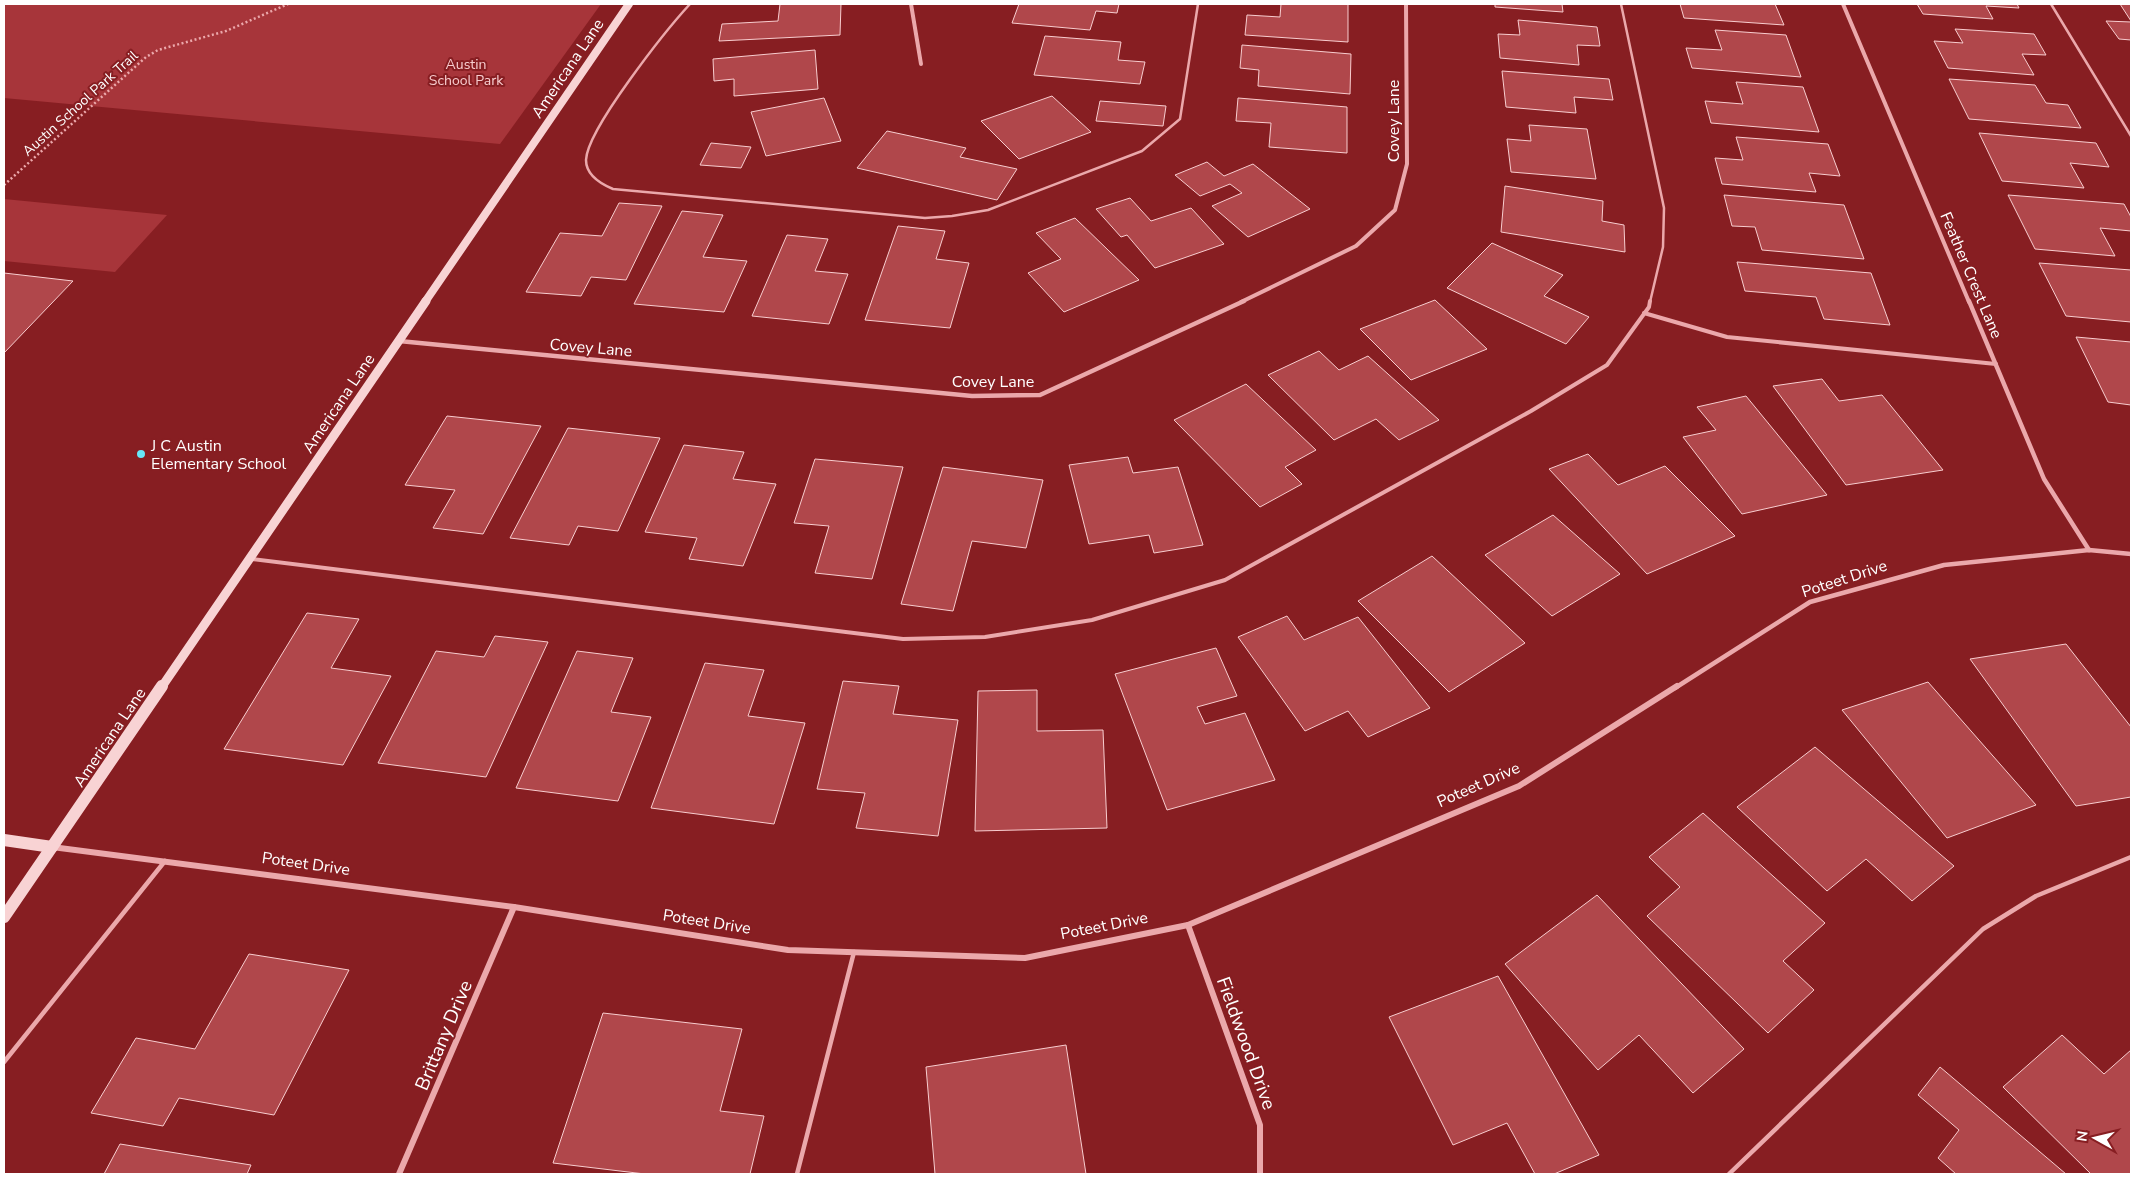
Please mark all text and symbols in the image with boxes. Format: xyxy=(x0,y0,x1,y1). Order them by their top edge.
street label: Americana Lane xyxy=(526,14,609,123)
street label: Austin School Park Trail xyxy=(18,46,143,160)
park label: Austin School Park xyxy=(429,55,504,90)
street label: Covey Lane xyxy=(1383,80,1405,162)
street label: Feather Crest Lane xyxy=(1934,209,2008,342)
street label: Covey Lane xyxy=(549,333,633,363)
street label: Americana Lane xyxy=(297,349,380,458)
street label: Covey Lane xyxy=(952,371,1034,393)
place label: J C Austin Elementary School xyxy=(150,435,287,475)
marker: J C Austin Elementary School xyxy=(135,448,147,460)
street label: Poteet Drive xyxy=(1799,555,1890,603)
street label: Americana Lane xyxy=(68,683,151,792)
street label: Poteet Drive xyxy=(1433,757,1523,813)
street label: Poteet Drive xyxy=(260,847,351,881)
street label: Poteet Drive xyxy=(661,904,752,940)
street label: Poteet Drive xyxy=(1059,907,1150,945)
street label: Fieldwood Drive xyxy=(1210,973,1282,1113)
street label: Brittany Drive xyxy=(409,976,479,1095)
north arrow xyxy=(2070,1113,2120,1163)
text: N xyxy=(2072,1130,2093,1143)

